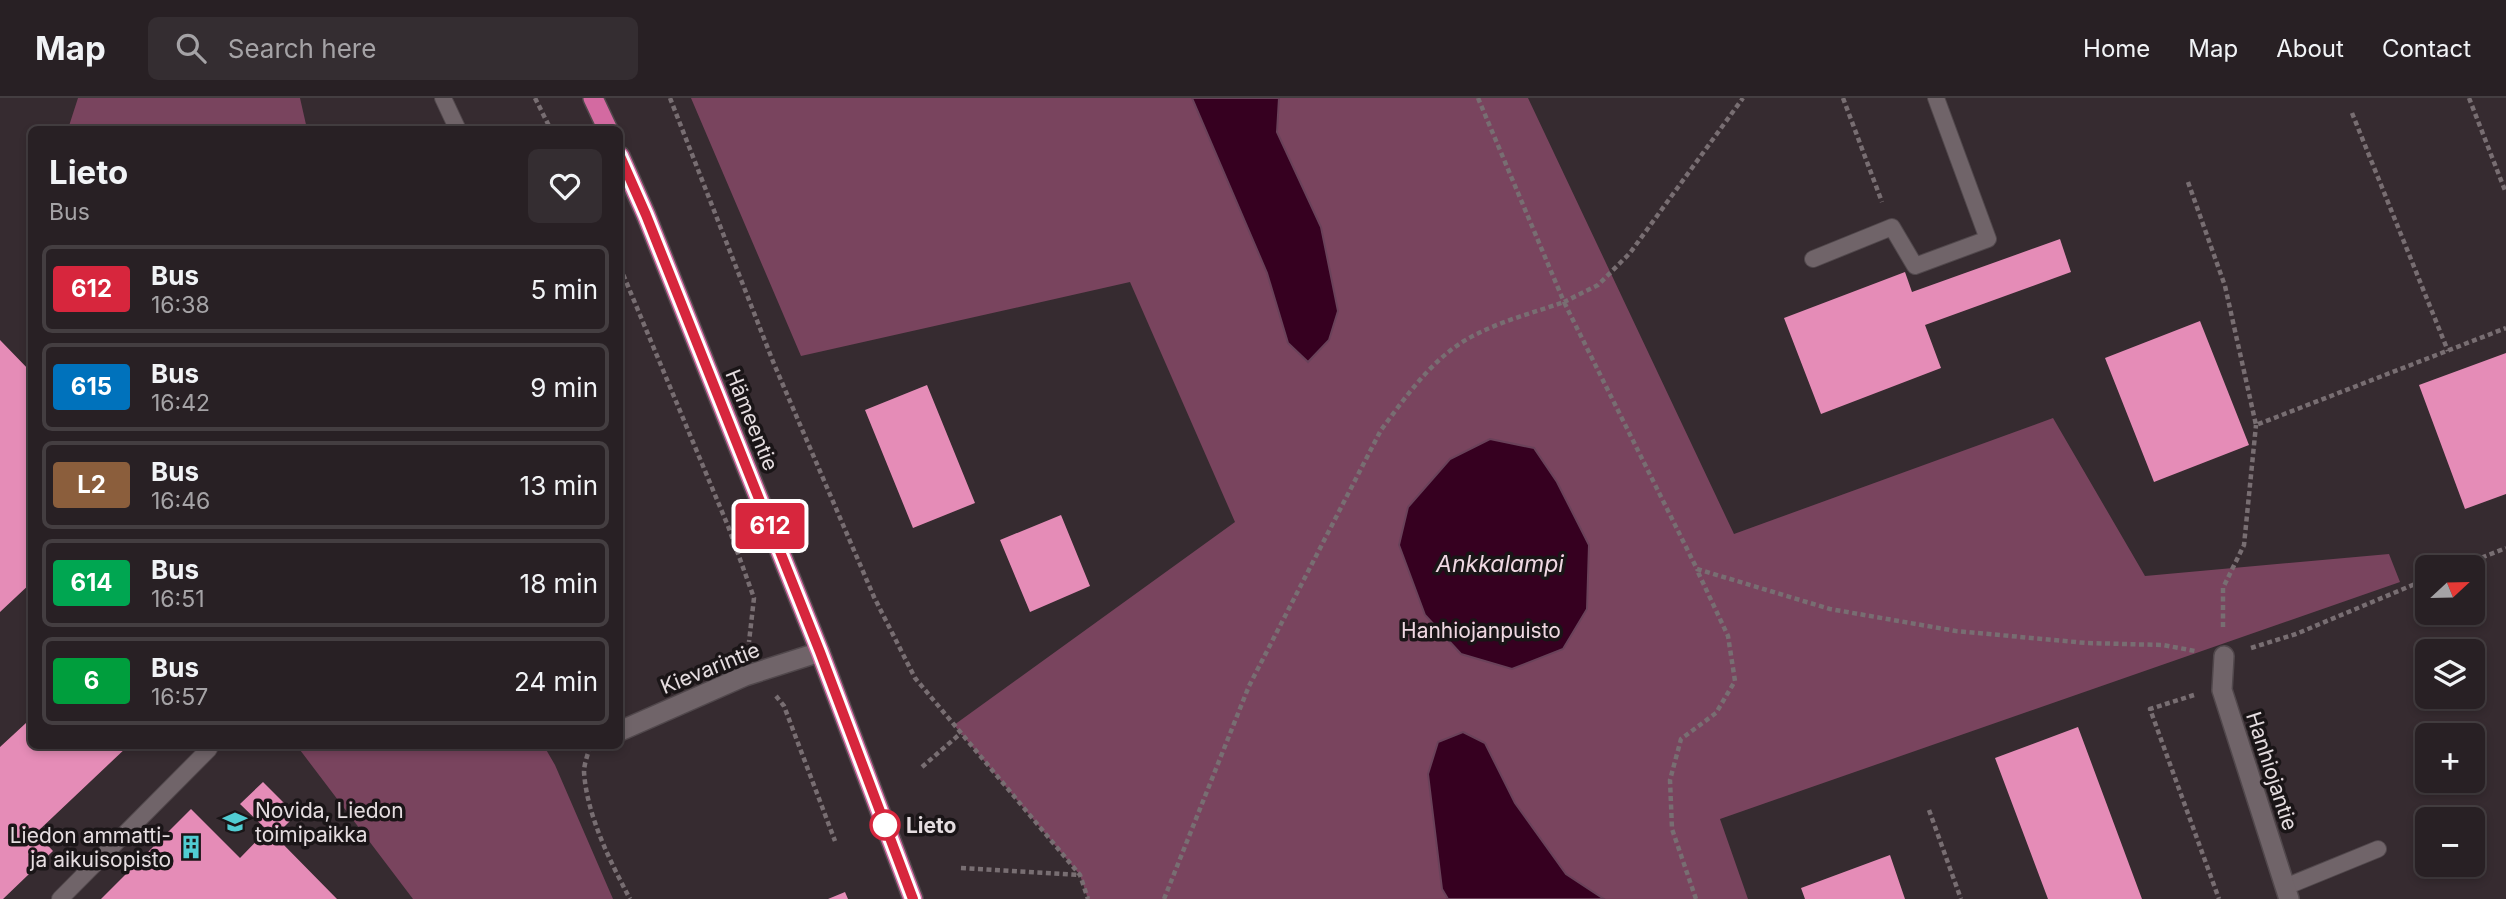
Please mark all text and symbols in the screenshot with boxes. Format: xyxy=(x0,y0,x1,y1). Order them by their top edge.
search box xyxy=(148,17,638,80)
text: Map xyxy=(35,28,106,68)
icon: search xyxy=(172,29,210,67)
text: Search here xyxy=(228,33,376,64)
text: Home xyxy=(2083,34,2150,63)
text: Map xyxy=(2188,34,2238,63)
text: About xyxy=(2276,34,2344,63)
text: Contact xyxy=(2382,34,2471,63)
button: heart xyxy=(528,149,602,223)
text: Lieto xyxy=(49,152,128,192)
text: Bus xyxy=(49,198,90,226)
text: Bus xyxy=(151,260,199,291)
text: 612 xyxy=(71,274,112,303)
text: 5 min xyxy=(530,274,598,305)
text: 16:38 xyxy=(151,291,210,319)
text: Bus xyxy=(151,358,199,389)
street label: Hämeentie xyxy=(720,366,784,474)
text: 615 xyxy=(71,372,112,401)
text: 9 min xyxy=(530,372,598,403)
text: 16:42 xyxy=(151,389,210,417)
text: Bus xyxy=(151,456,199,487)
text: L2 xyxy=(77,470,106,499)
text: 13 min xyxy=(520,470,598,501)
text: 16:46 xyxy=(151,487,210,515)
line badge: 612 xyxy=(730,503,810,549)
text: 612 xyxy=(749,511,791,540)
water label: Ankkalampi xyxy=(1435,550,1564,578)
text: Bus xyxy=(151,554,199,585)
north arrow xyxy=(2415,555,2485,625)
map controls xyxy=(2415,555,2485,877)
text: 614 xyxy=(70,568,113,597)
text: 18 min xyxy=(520,568,598,599)
text: 16:51 xyxy=(151,585,205,613)
park label: Hanhiojanpuisto xyxy=(1401,618,1561,643)
street label: Kievarintie xyxy=(657,637,763,699)
button: layers xyxy=(2415,639,2485,709)
text: Bus xyxy=(151,652,199,683)
text: 6 xyxy=(84,666,99,695)
text: 24 min xyxy=(514,666,598,697)
text: 16:57 xyxy=(151,683,208,711)
street label: Hanhiojantie xyxy=(2241,708,2303,834)
button: + xyxy=(2415,723,2485,793)
place label: Novida, Liedon toimipaikka xyxy=(255,798,404,847)
button: − xyxy=(2415,807,2485,877)
school or university icon: Novida, Liedon toimipaikka xyxy=(221,808,249,836)
marker: Lieto xyxy=(870,810,900,840)
place label: Lieto xyxy=(906,813,957,838)
place label: Liedon ammatti- ja aikuisopisto xyxy=(10,823,171,872)
building icon: Liedon ammatti- ja aikuisopisto xyxy=(177,833,205,861)

